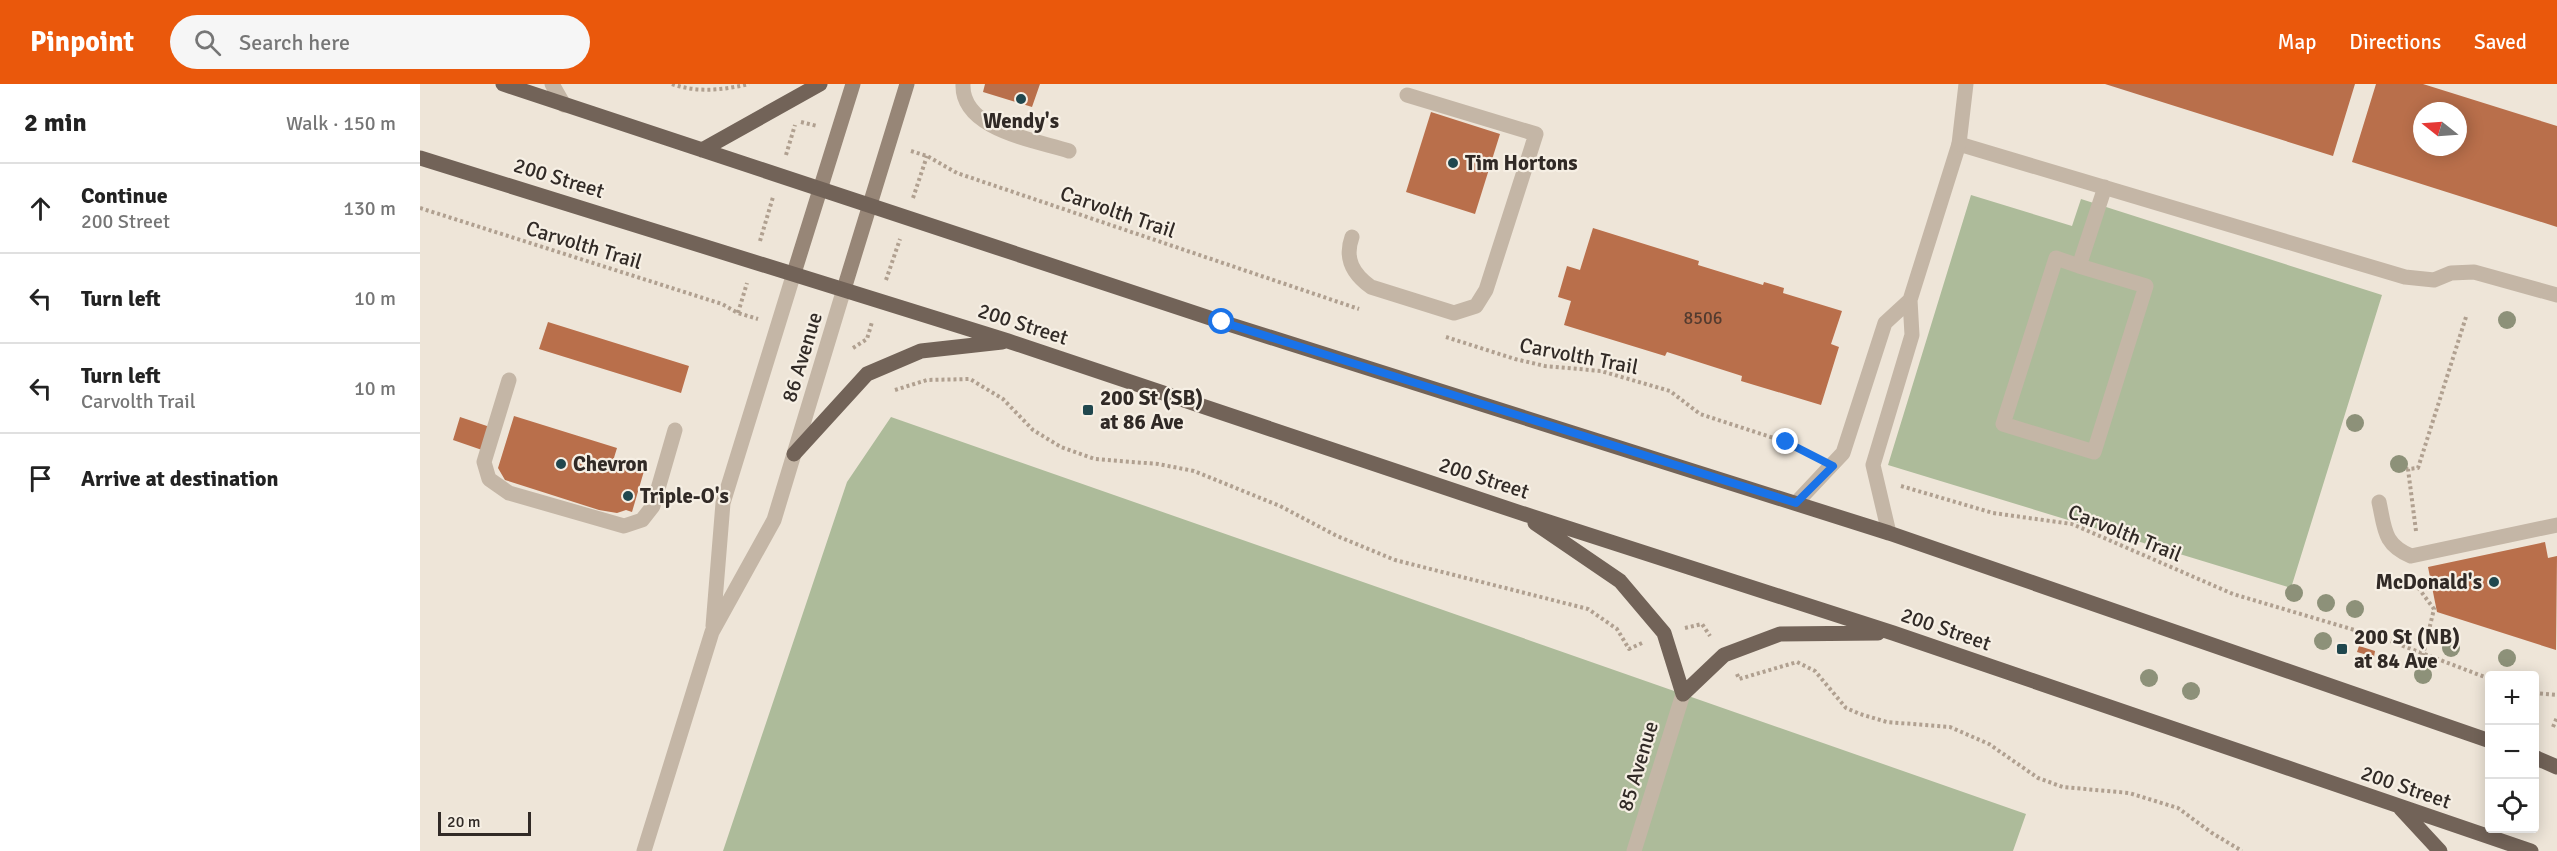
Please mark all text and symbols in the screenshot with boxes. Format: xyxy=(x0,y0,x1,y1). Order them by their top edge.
search box xyxy=(170,15,590,69)
text: Pinpoint xyxy=(30,25,134,59)
icon: search xyxy=(191,26,224,59)
text: Search here xyxy=(239,29,350,56)
text: Map xyxy=(2278,29,2316,55)
text: Directions xyxy=(2349,29,2441,55)
text: Saved xyxy=(2474,29,2527,55)
marker: Wendy's xyxy=(1014,92,1028,106)
north arrow xyxy=(2413,102,2467,156)
text: 2 min xyxy=(24,107,87,139)
place label: Wendy's xyxy=(983,108,1059,134)
text: Walk · 150 m xyxy=(286,111,396,136)
place label: Tim Hortons xyxy=(1465,150,1578,176)
street label: 200 Street xyxy=(511,152,607,204)
marker: Tim Hortons xyxy=(1446,156,1460,170)
street label: Carvolth Trail xyxy=(1057,180,1179,244)
text: Continue xyxy=(81,182,168,209)
icon: ahead xyxy=(24,192,57,225)
text: 130 m xyxy=(343,196,396,221)
text: 200 Street xyxy=(81,209,170,234)
street label: Carvolth Trail xyxy=(523,215,645,275)
icon: left xyxy=(24,282,57,315)
text: Turn left xyxy=(81,285,161,312)
text: 10 m xyxy=(354,286,396,311)
street label: 200 Street xyxy=(975,297,1071,351)
house number: 8506 xyxy=(1684,307,1722,329)
route start xyxy=(1208,308,1234,334)
street label: 86 Avenue xyxy=(776,309,828,405)
street label: Carvolth Trail xyxy=(1517,332,1641,380)
text: Turn left xyxy=(81,362,161,389)
icon: left xyxy=(24,372,57,405)
text: 10 m xyxy=(354,376,396,401)
place label: 200 St (SB) at 86 Ave xyxy=(1100,385,1203,435)
text: Carvolth Trail xyxy=(81,389,196,414)
marker: 200 St (SB) at 86 Ave xyxy=(1081,403,1095,417)
route end xyxy=(1772,428,1798,454)
place label: Chevron xyxy=(573,451,648,477)
street label: 200 Street xyxy=(1436,451,1532,505)
marker: Chevron xyxy=(554,457,568,471)
icon: arrive xyxy=(24,462,57,495)
text: Arrive at destination xyxy=(81,465,278,492)
place label: Triple-O's xyxy=(640,483,729,509)
marker: Triple-O's xyxy=(621,489,635,503)
street label: Carvolth Trail xyxy=(2064,498,2186,568)
place label: McDonald's xyxy=(2375,569,2482,595)
marker: McDonald's xyxy=(2487,575,2501,589)
street label: 200 Street xyxy=(1898,602,1994,656)
place label: 200 St (NB) at 84 Ave xyxy=(2354,624,2460,674)
marker: 200 St (NB) at 84 Ave xyxy=(2335,642,2349,656)
map controls xyxy=(2485,671,2539,833)
button: + xyxy=(2485,671,2539,725)
street label: 85 Avenue xyxy=(1612,718,1664,814)
button: − xyxy=(2485,725,2539,779)
street label: 200 Street xyxy=(2358,760,2454,814)
button: locate xyxy=(2485,779,2539,833)
scale bar xyxy=(438,809,531,836)
text: 20 m xyxy=(447,812,481,832)

